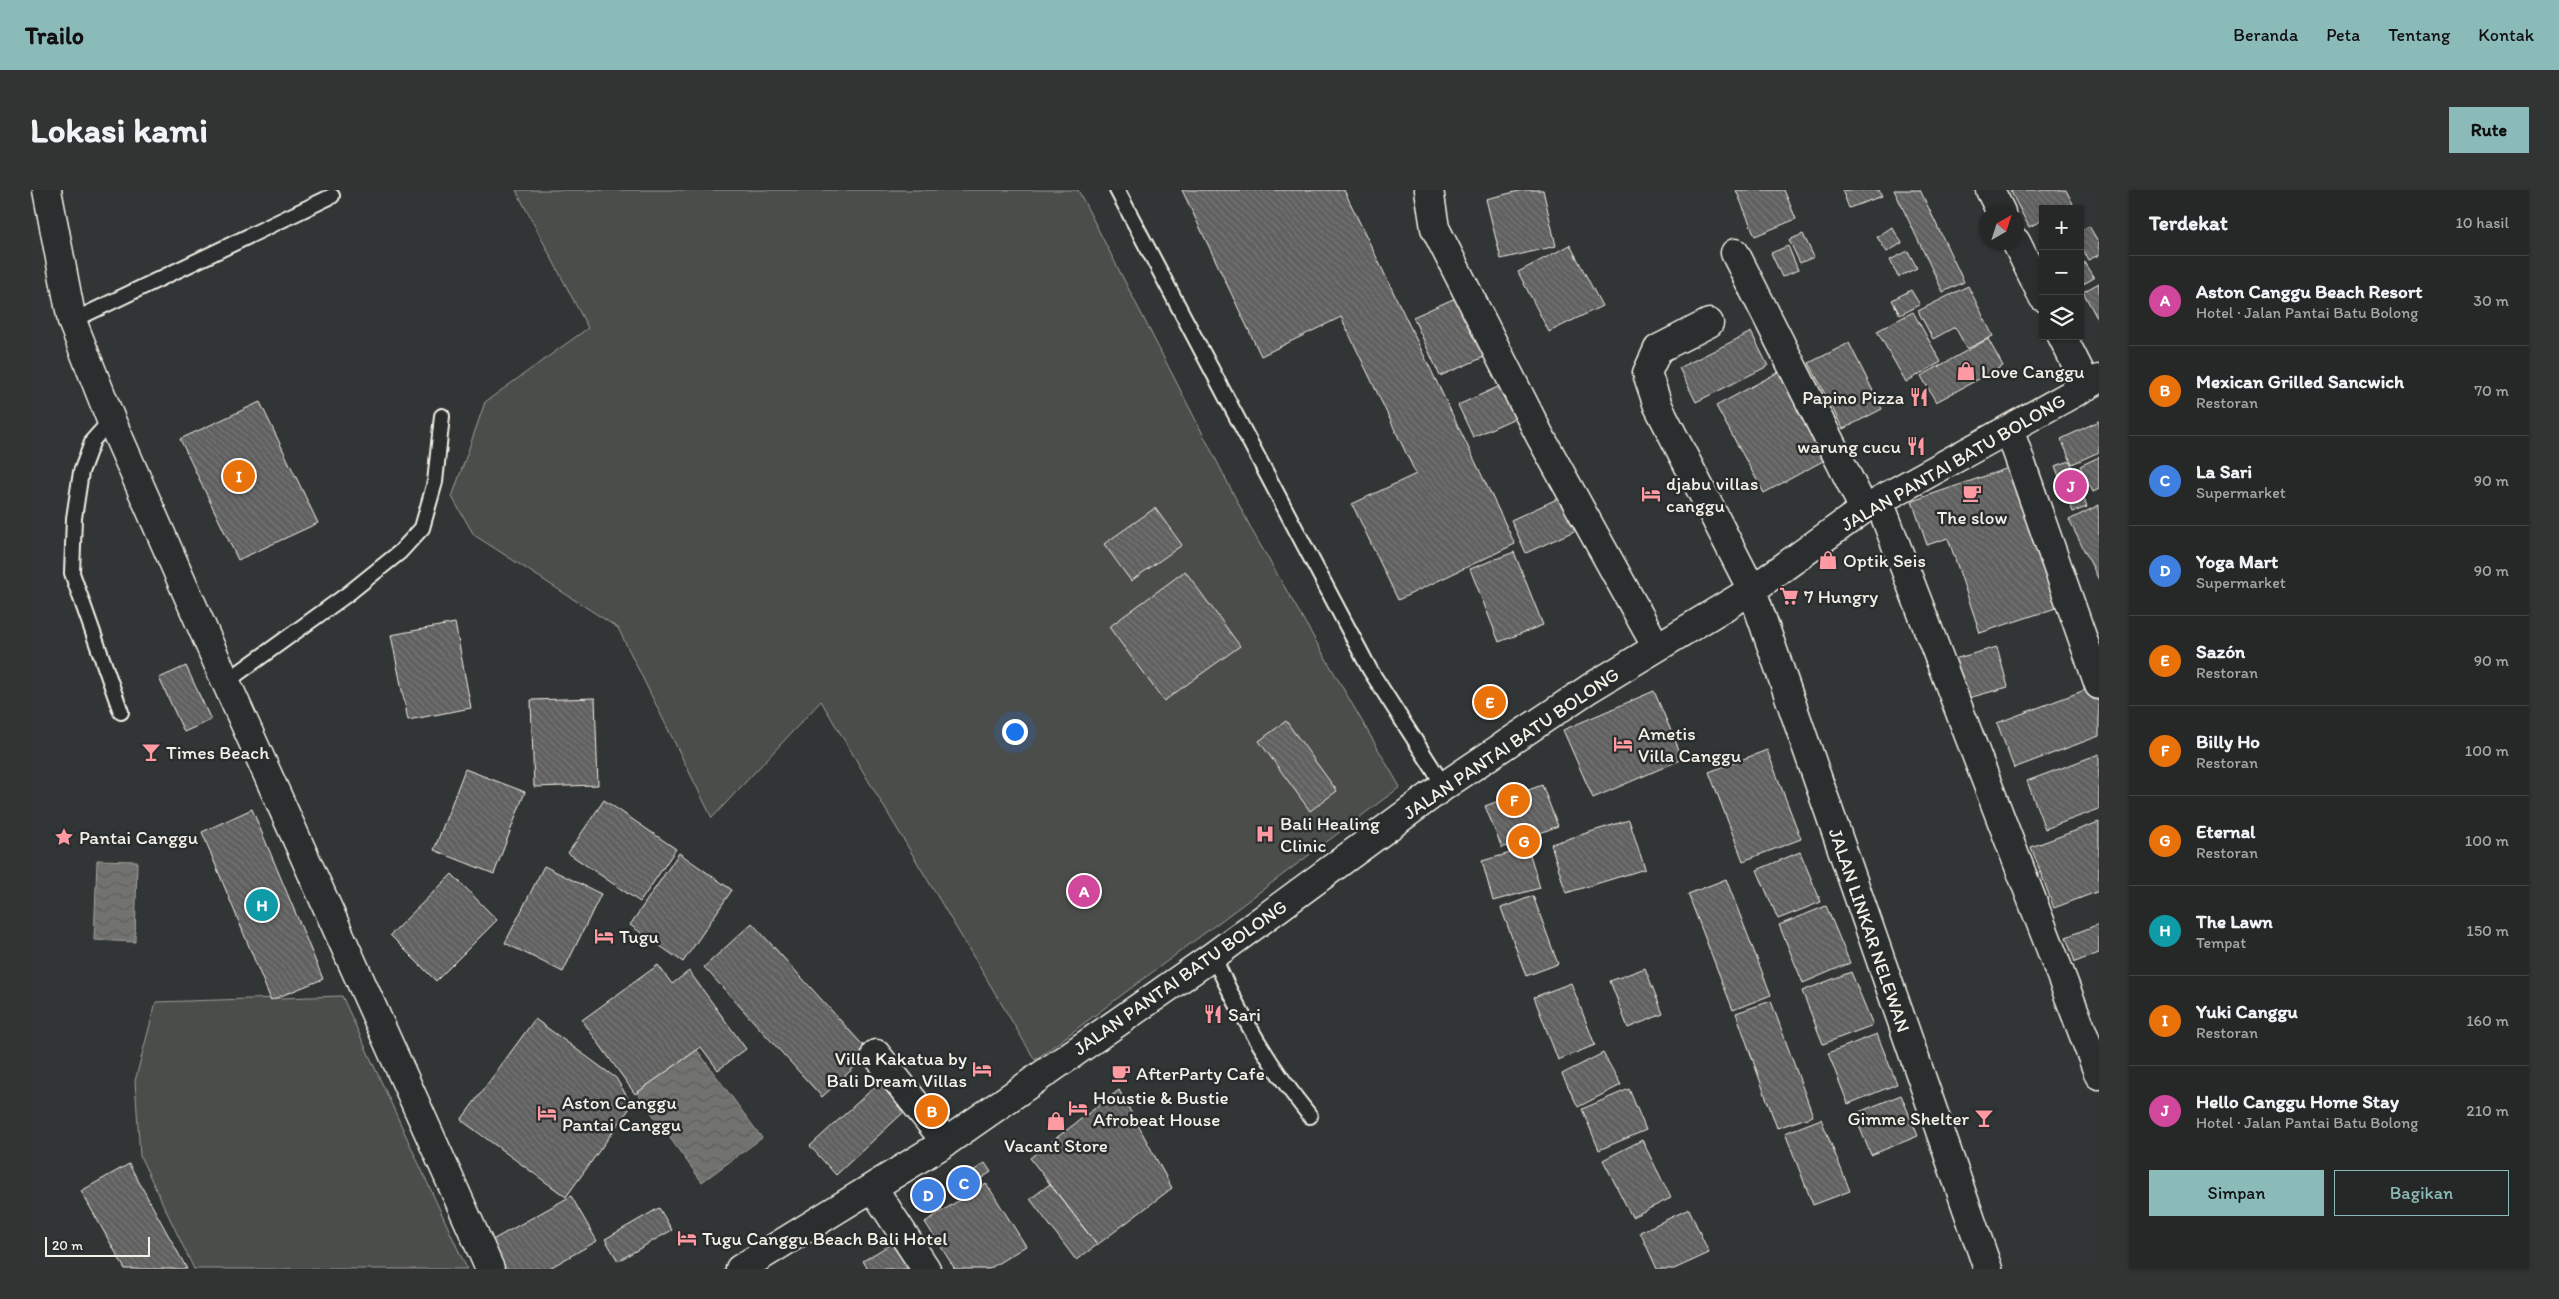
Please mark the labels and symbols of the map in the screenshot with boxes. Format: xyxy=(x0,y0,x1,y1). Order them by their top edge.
north arrow xyxy=(1979,205,2024,250)
shop icon: Love Canggu xyxy=(1955,360,1977,382)
place label: Love Canggu xyxy=(1981,360,2085,383)
place label: Papino Pizza xyxy=(1802,386,1904,409)
restaurant icon: Papino Pizza xyxy=(1908,386,1930,408)
street label: JALAN PANTAI BATU BOLONG xyxy=(1836,388,2070,536)
place label: warung cucu xyxy=(1797,435,1901,458)
restaurant icon: warung cucu xyxy=(1905,435,1927,457)
pin: I xyxy=(223,457,255,495)
pin: J xyxy=(2055,467,2087,505)
place label: djabu villas canggu xyxy=(1666,472,1758,517)
cafe icon: The slow xyxy=(1961,482,1983,504)
hotel icon: djabu villas canggu xyxy=(1640,483,1662,505)
place label: The slow xyxy=(1937,506,2007,529)
shop icon: Optik Seis xyxy=(1817,549,1839,571)
place label: Optik Seis xyxy=(1843,549,1926,572)
supermarket icon: 7 Hungry xyxy=(1778,585,1800,607)
place label: 7 Hungry xyxy=(1804,585,1878,608)
street label: JALAN PANTAI BATU BOLONG xyxy=(1399,663,1624,824)
pin: E xyxy=(1474,683,1506,721)
your location xyxy=(1002,719,1028,745)
place label: Ametis Villa Canggu xyxy=(1638,722,1742,767)
hotel icon: Ametis Villa Canggu xyxy=(1612,733,1634,755)
bar icon: Times Beach xyxy=(140,741,162,763)
place label: Times Beach xyxy=(166,741,270,764)
pin: F xyxy=(1498,781,1530,819)
place label: Bali Healing Clinic xyxy=(1280,812,1380,857)
pin: G xyxy=(1508,822,1540,860)
hospital icon: Bali Healing Clinic xyxy=(1254,823,1276,845)
street label: JALAN LINKAR NELEWAN xyxy=(1824,825,1915,1035)
place icon: Pantai Canggu xyxy=(53,826,75,848)
place label: Pantai Canggu xyxy=(79,826,198,849)
pin: A xyxy=(1068,872,1100,910)
pin: H xyxy=(246,886,278,924)
street label: JALAN PANTAI BATU BOLONG xyxy=(1069,895,1291,1060)
hotel icon: Tugu xyxy=(593,925,615,947)
place label: Tugu xyxy=(619,925,659,948)
restaurant icon: Sari xyxy=(1202,1003,1224,1025)
place label: Sari xyxy=(1228,1003,1261,1026)
place label: Villa Kakatua by Bali Dream Villas xyxy=(827,1047,967,1092)
hotel icon: Villa Kakatua by Bali Dream Villas xyxy=(971,1058,993,1080)
cafe icon: AfterParty Cafe xyxy=(1110,1062,1132,1084)
place label: AfterParty Cafe xyxy=(1136,1062,1265,1085)
place label: Houstie & Bustie Afrobeat House xyxy=(1093,1086,1229,1131)
place label: Aston Canggu Pantai Canggu xyxy=(562,1091,681,1136)
pin: B xyxy=(916,1092,948,1130)
hotel icon: Houstie & Bustie Afrobeat House xyxy=(1067,1097,1089,1119)
hotel icon: Aston Canggu Pantai Canggu xyxy=(536,1102,558,1124)
place label: Gimme Shelter xyxy=(1847,1107,1969,1130)
bar icon: Gimme Shelter xyxy=(1973,1107,1995,1129)
shop icon: Vacant Store xyxy=(1045,1110,1067,1132)
place label: Vacant Store xyxy=(1004,1134,1108,1157)
pin: C xyxy=(948,1164,980,1202)
pin: D xyxy=(912,1176,944,1214)
hotel icon: Tugu Canggu Beach Bali Hotel xyxy=(676,1227,698,1249)
place label: Tugu Canggu Beach Bali Hotel xyxy=(702,1227,948,1250)
scale bar xyxy=(45,1234,150,1257)

